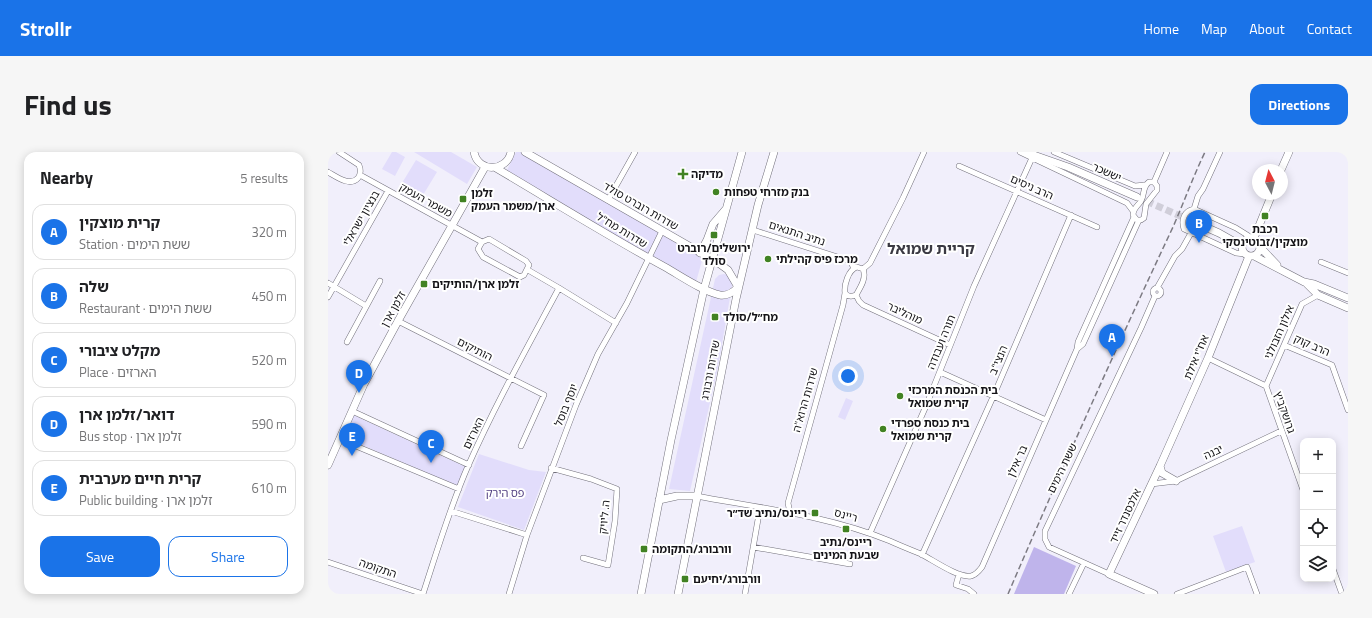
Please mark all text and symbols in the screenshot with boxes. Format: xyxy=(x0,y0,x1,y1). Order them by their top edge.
text: Strollr xyxy=(20,14,72,43)
text: Home xyxy=(1144,18,1179,39)
text: Map xyxy=(1201,18,1227,39)
text: About xyxy=(1249,18,1285,39)
text: Contact xyxy=(1307,18,1352,39)
text: Find us xyxy=(24,83,112,126)
button: Directions xyxy=(1250,84,1348,125)
street label: יששכר xyxy=(1090,158,1124,186)
north arrow xyxy=(1252,164,1288,200)
text: Nearby xyxy=(40,165,93,191)
place label: מדיקה xyxy=(691,166,723,182)
text: 5 results xyxy=(240,168,288,188)
marker: מדיקה xyxy=(678,169,688,179)
street label: הרב ניסים xyxy=(1008,170,1056,204)
street label: שדרות רוברט סולד xyxy=(600,178,682,234)
street label: משמר העמק xyxy=(397,179,455,221)
place label: בנק מזרחי טפחות xyxy=(724,184,810,200)
place label: זלמן ארן/משמר העמק xyxy=(471,185,556,214)
street label: בנציון ישראלי xyxy=(339,187,383,249)
marker: בנק מזרחי טפחות xyxy=(711,187,721,197)
marker: זלמן ארן/משמר העמק xyxy=(458,194,468,204)
street label: שדרות מח"ל xyxy=(593,208,651,252)
pin: B xyxy=(1186,210,1212,243)
text: קרית מוצקין xyxy=(79,211,160,234)
marker: רכבת מוצקין/זבוטינסקי xyxy=(1260,211,1270,221)
street label: נתיב התנאים xyxy=(767,216,827,250)
place label: רכבת מוצקין/זבוטינסקי xyxy=(1222,221,1308,250)
text: A xyxy=(50,222,58,242)
text: 320 m xyxy=(251,222,287,242)
marker: ירושלים/רוברט סולד xyxy=(709,230,719,240)
text: Station · ששת הימים xyxy=(79,234,190,254)
district label: קריית שמואל xyxy=(887,237,975,260)
place label: ירושלים/רוברט סולד xyxy=(677,240,751,269)
place label: מרכז פיס קהילתי xyxy=(776,251,858,267)
marker: מרכז פיס קהילתי xyxy=(763,254,773,264)
text: שלה xyxy=(79,275,109,298)
place label: זלמן ארן/הותיקים xyxy=(432,276,519,292)
marker: זלמן ארן/הותיקים xyxy=(419,279,429,289)
text: B xyxy=(50,286,58,306)
text: 450 m xyxy=(251,286,287,306)
street label: זלמן ארן xyxy=(377,288,410,330)
text: Restaurant · ששת הימים xyxy=(79,298,212,318)
street label: מוהליבר xyxy=(885,298,925,328)
street label: אילון הזבולני xyxy=(1260,302,1298,362)
place label: מח״ל/סולד xyxy=(723,309,778,325)
marker: מח״ל/סולד xyxy=(710,312,720,322)
street label: תורה ועבודה xyxy=(923,312,959,372)
pin: A xyxy=(1099,324,1125,357)
street label: הרב קוק xyxy=(1291,330,1333,360)
street label: אח"י אילת xyxy=(1179,332,1213,382)
street label: הותיקים xyxy=(454,333,496,365)
text: מקלט ציבורי xyxy=(79,339,160,362)
street label: שדרות ורבורג xyxy=(696,339,724,401)
street label: הנצי"ב xyxy=(985,343,1011,377)
text: C xyxy=(50,350,58,370)
text: 520 m xyxy=(251,350,287,370)
pin: D xyxy=(346,360,372,393)
text: Place · הארזים xyxy=(79,362,157,382)
street label: שדרות הרוא"ה xyxy=(788,366,822,434)
your location xyxy=(838,366,858,386)
street label: יוסף בוסל xyxy=(550,381,582,429)
place label: בית הכנסת המרכזי קרית שמואל xyxy=(908,382,999,411)
street label: גרושקביץ xyxy=(1270,389,1300,435)
marker: בית הכנסת המרכזי קרית שמואל xyxy=(895,391,905,401)
text: דואר/זלמן ארן xyxy=(79,403,175,426)
text: D xyxy=(50,414,58,434)
text: 590 m xyxy=(251,414,287,434)
street label: הארזים xyxy=(458,414,488,452)
place label: בית כנסת ספרדי קרית שמואל xyxy=(891,415,970,444)
pin: E xyxy=(339,423,365,456)
marker: בית כנסת ספרדי קרית שמואל xyxy=(878,424,888,434)
text: Bus stop · זלמן ארן xyxy=(79,426,182,446)
pin: C xyxy=(418,430,444,463)
map controls xyxy=(1300,438,1336,582)
button: + xyxy=(1300,438,1336,474)
street label: ששת הימים xyxy=(1043,440,1081,496)
street label: יבנה xyxy=(1201,441,1225,463)
street label: בר אילן xyxy=(1003,442,1031,480)
text: קרית חיים מערבית xyxy=(79,467,201,490)
button: − xyxy=(1300,474,1336,510)
text: E xyxy=(50,478,58,498)
text: 610 m xyxy=(251,478,287,498)
park label: פס הירק xyxy=(486,485,525,501)
street label: אלכסנדר זייד xyxy=(1105,486,1145,546)
text: Public building · זלמן ארן xyxy=(79,490,212,510)
street label: ה. ליויק xyxy=(594,499,614,535)
street label: ריינס xyxy=(833,504,859,526)
place label: ריינס/נתיב שד״ר xyxy=(727,505,807,521)
marker: ריינס/נתיב שד״ר xyxy=(810,508,820,518)
button: locate xyxy=(1300,510,1336,546)
marker: ריינס/נתיב שבעת המינים xyxy=(841,524,851,534)
place label: ריינס/נתיב שבעת המינים xyxy=(813,534,879,563)
button: Save xyxy=(40,536,160,577)
button: Share xyxy=(168,536,288,577)
place label: וורבורג/התקומה xyxy=(652,541,731,557)
marker: וורבורג/התקומה xyxy=(639,544,649,554)
button: layers xyxy=(1300,546,1336,582)
street label: התקומה xyxy=(357,554,399,582)
place label: וורבורג/יחיעם xyxy=(693,571,761,587)
marker: וורבורג/יחיעם xyxy=(680,574,690,584)

